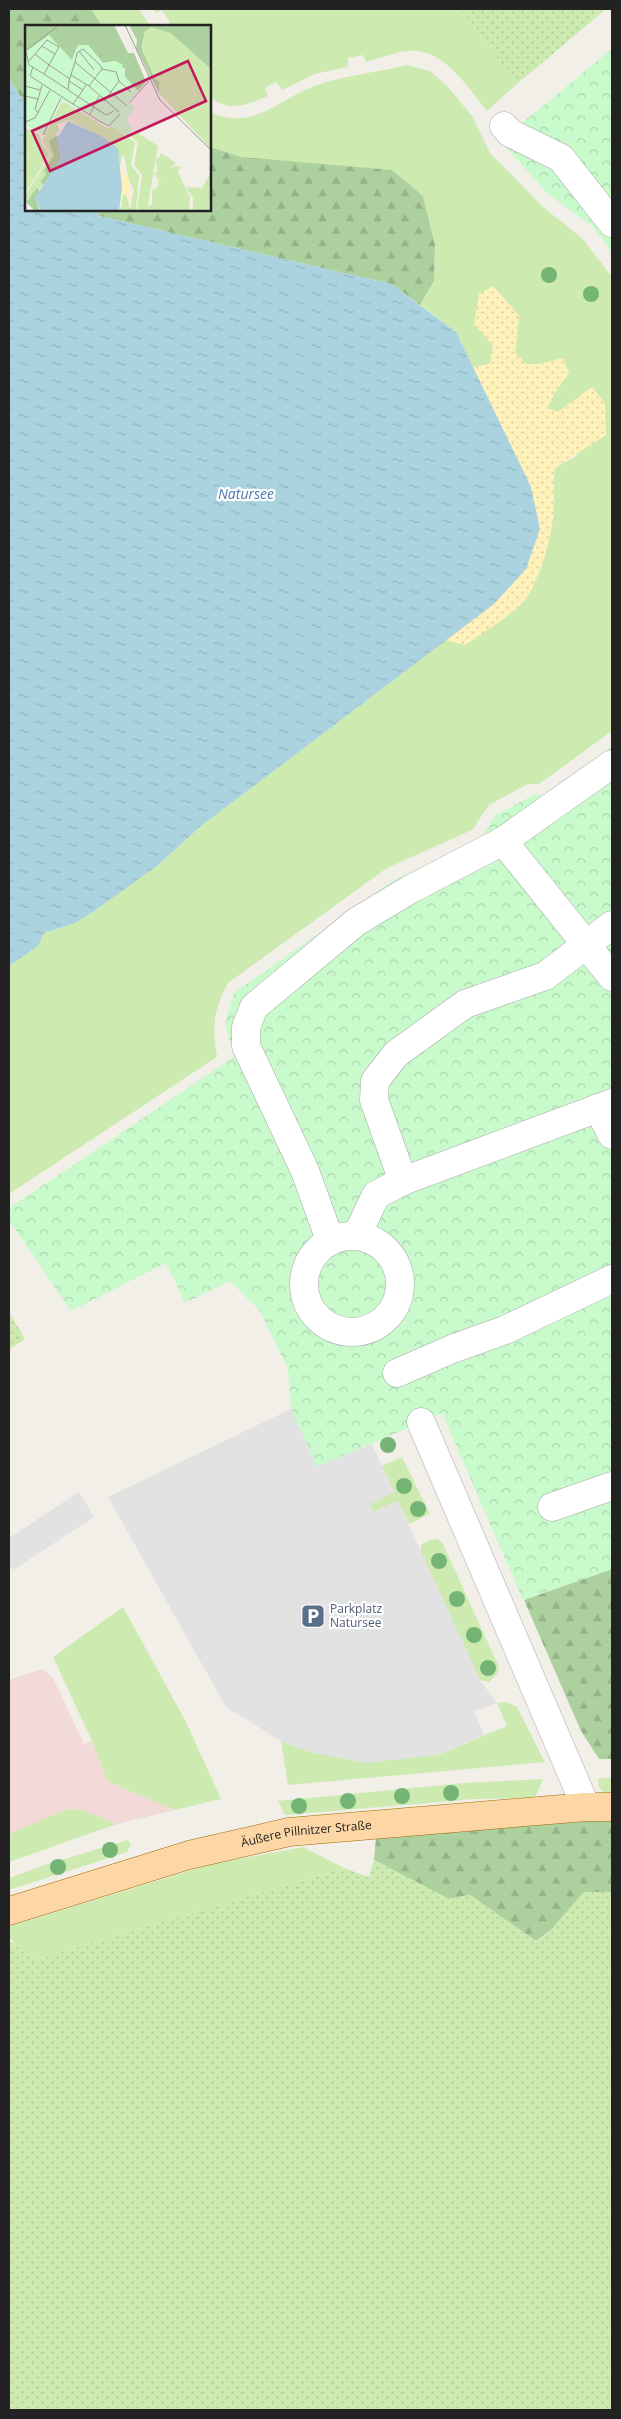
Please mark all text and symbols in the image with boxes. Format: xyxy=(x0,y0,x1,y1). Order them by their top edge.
inset map xyxy=(25,25,211,211)
water label: Natursee xyxy=(218,484,274,503)
place label: Parkplatz Natursee xyxy=(330,1600,382,1631)
parking icon: Parkplatz Natursee xyxy=(300,1603,326,1629)
street label: Äußere Pillnitzer Straße xyxy=(239,1816,373,1851)

